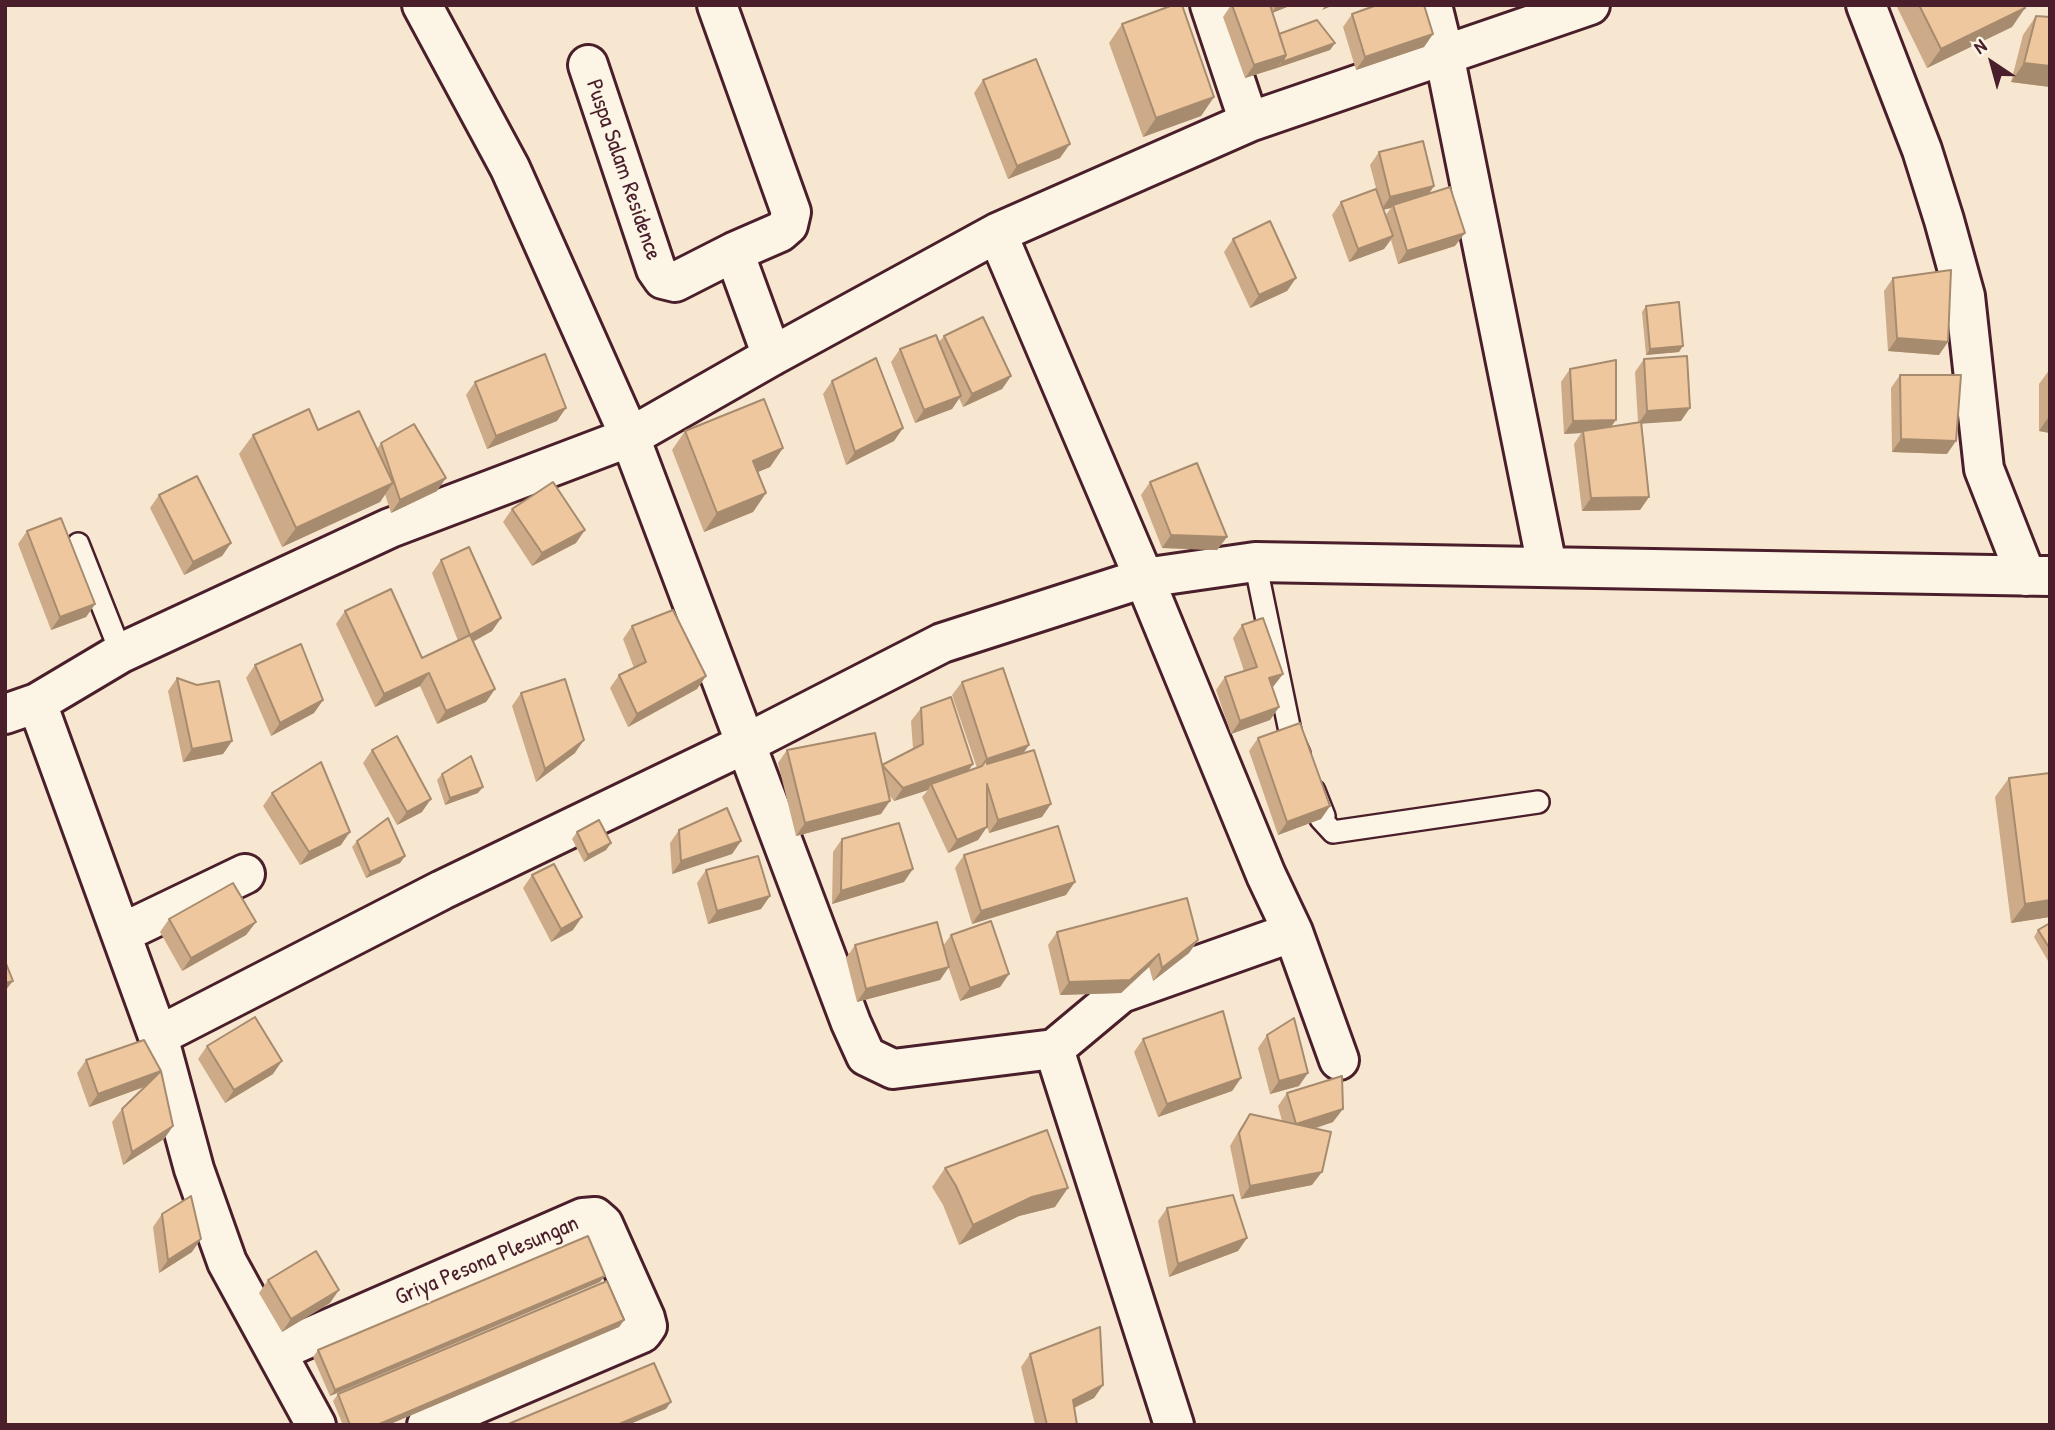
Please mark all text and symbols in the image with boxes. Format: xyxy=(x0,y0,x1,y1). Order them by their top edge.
north arrow xyxy=(1957,28,2027,98)
text: N xyxy=(1968,33,1991,60)
street label: Puspa Salam Residence xyxy=(579,76,667,264)
street label: Griya Pesona Plesungan xyxy=(391,1210,583,1312)

